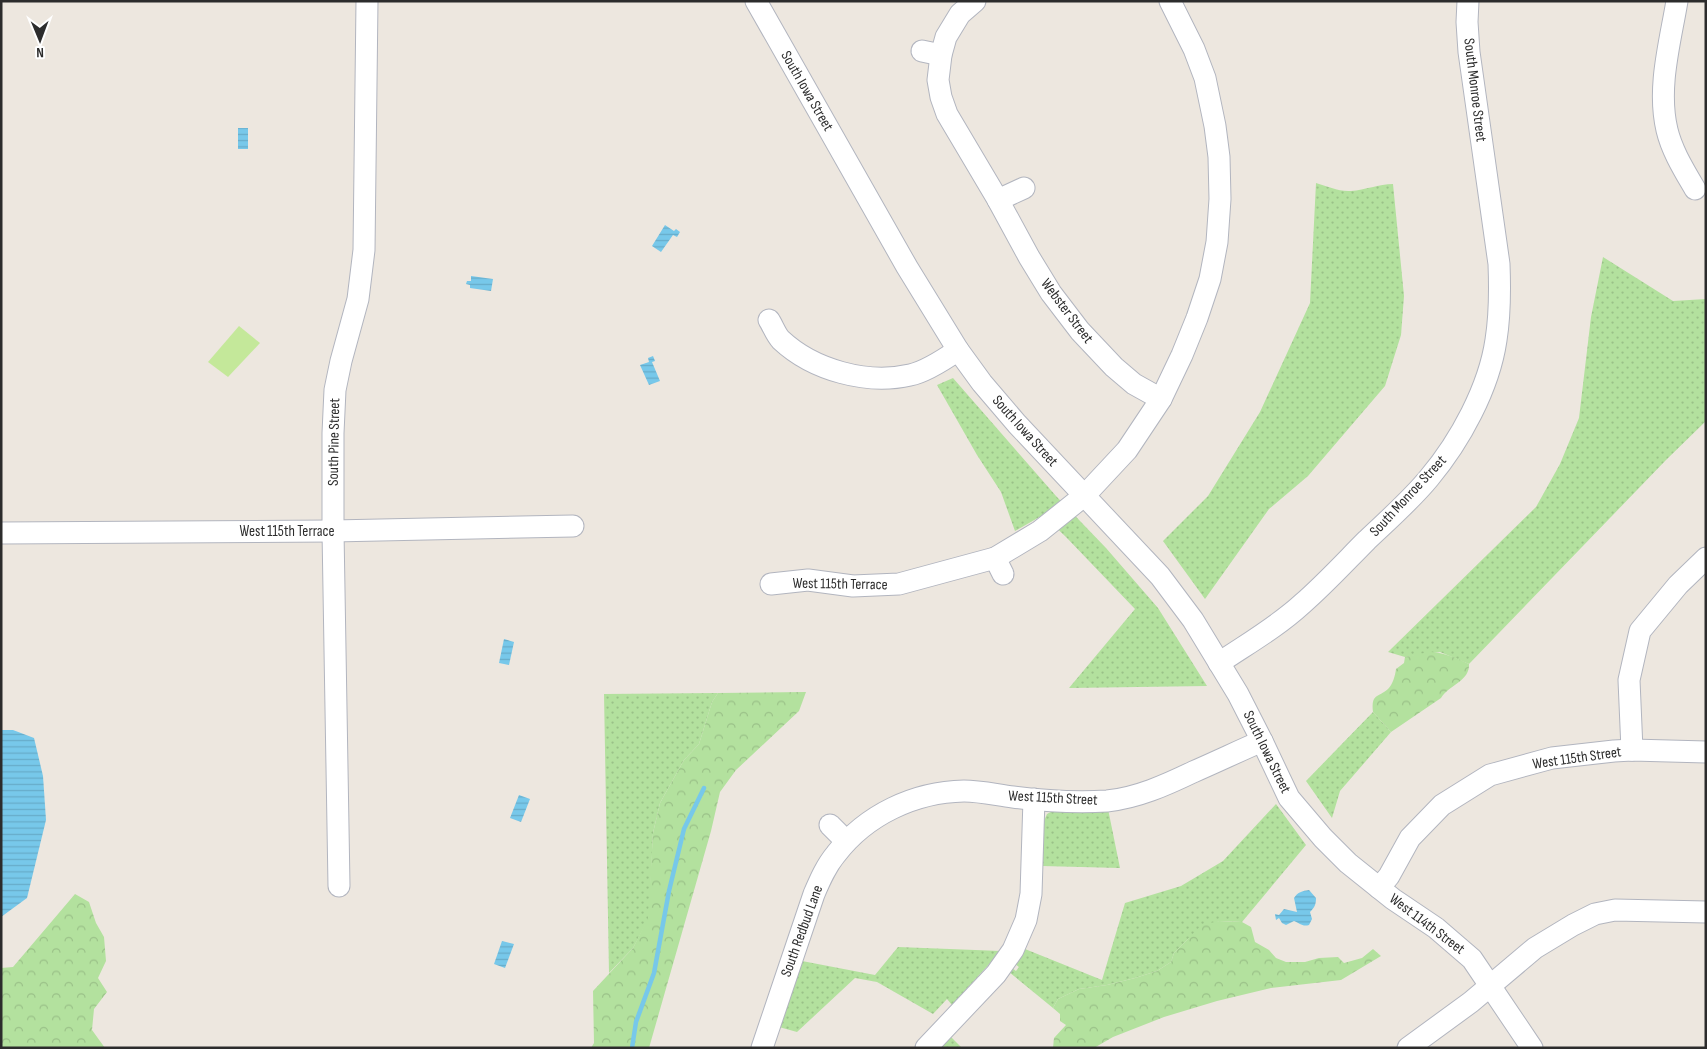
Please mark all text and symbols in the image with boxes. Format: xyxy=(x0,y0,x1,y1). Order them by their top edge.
north arrow xyxy=(15,15,65,65)
street label: South Monroe Street xyxy=(1459,37,1491,143)
text: N xyxy=(36,44,44,61)
street label: South Iowa Street xyxy=(776,47,838,135)
street label: Webster Street xyxy=(1037,275,1098,347)
street label: South Iowa Street xyxy=(988,391,1062,471)
street label: South Pine Street xyxy=(324,397,344,486)
street label: South Monroe Street xyxy=(1366,451,1451,541)
street label: West 115th Terrace xyxy=(239,522,335,541)
street label: West 115th Terrace xyxy=(792,574,888,594)
street label: South Iowa Street xyxy=(1239,708,1295,797)
street label: West 115th Street xyxy=(1531,742,1623,774)
street label: West 115th Street xyxy=(1008,786,1099,810)
street label: South Redbud Lane xyxy=(777,883,827,979)
street label: West 114th Street xyxy=(1385,889,1469,959)

